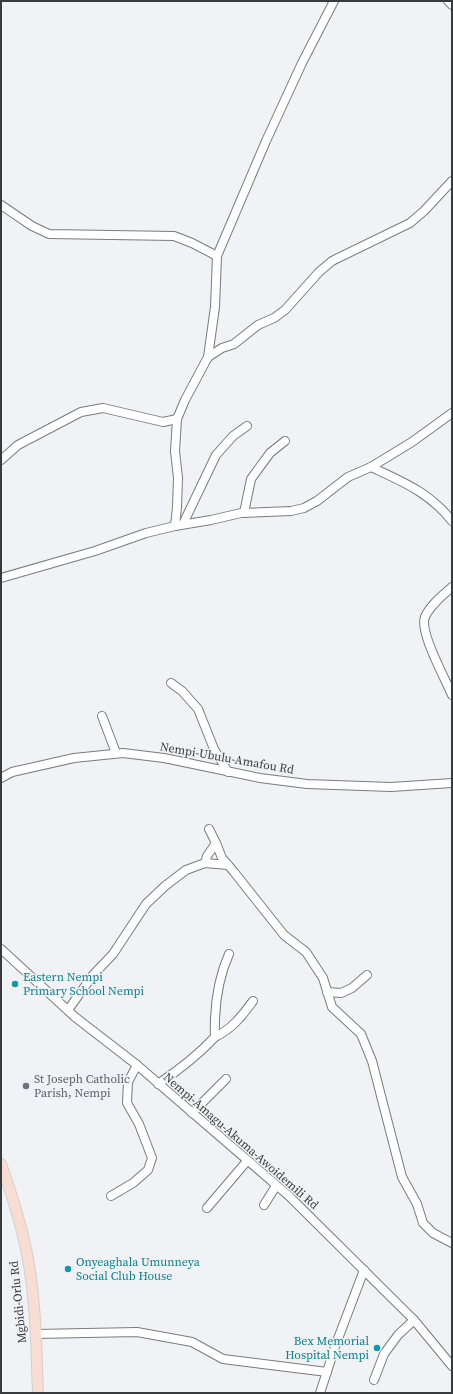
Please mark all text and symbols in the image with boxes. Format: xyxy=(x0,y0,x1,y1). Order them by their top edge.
street label: Nempi-Ubulu-Amafou Rd xyxy=(159,738,295,778)
place label: Eastern Nempi Primary School Nempi xyxy=(23,969,145,999)
marker: Eastern Nempi Primary School Nempi xyxy=(10,979,20,989)
street label: Nempi-Amagu-Akuma-Awoidemili Rd xyxy=(160,1069,322,1213)
place label: St Joseph Catholic Parish, Nempi xyxy=(34,1071,130,1101)
marker: St Joseph Catholic Parish, Nempi xyxy=(21,1081,31,1091)
place label: Onyeaghala Umunneya Social Club House xyxy=(76,1254,201,1284)
street label: Mgbidi-Orlu Rd xyxy=(6,1260,30,1344)
marker: Onyeaghala Umunneya Social Club House xyxy=(63,1264,73,1274)
place label: Bex Memorial Hospital Nempi xyxy=(285,1333,369,1363)
marker: Bex Memorial Hospital Nempi xyxy=(372,1343,382,1353)

